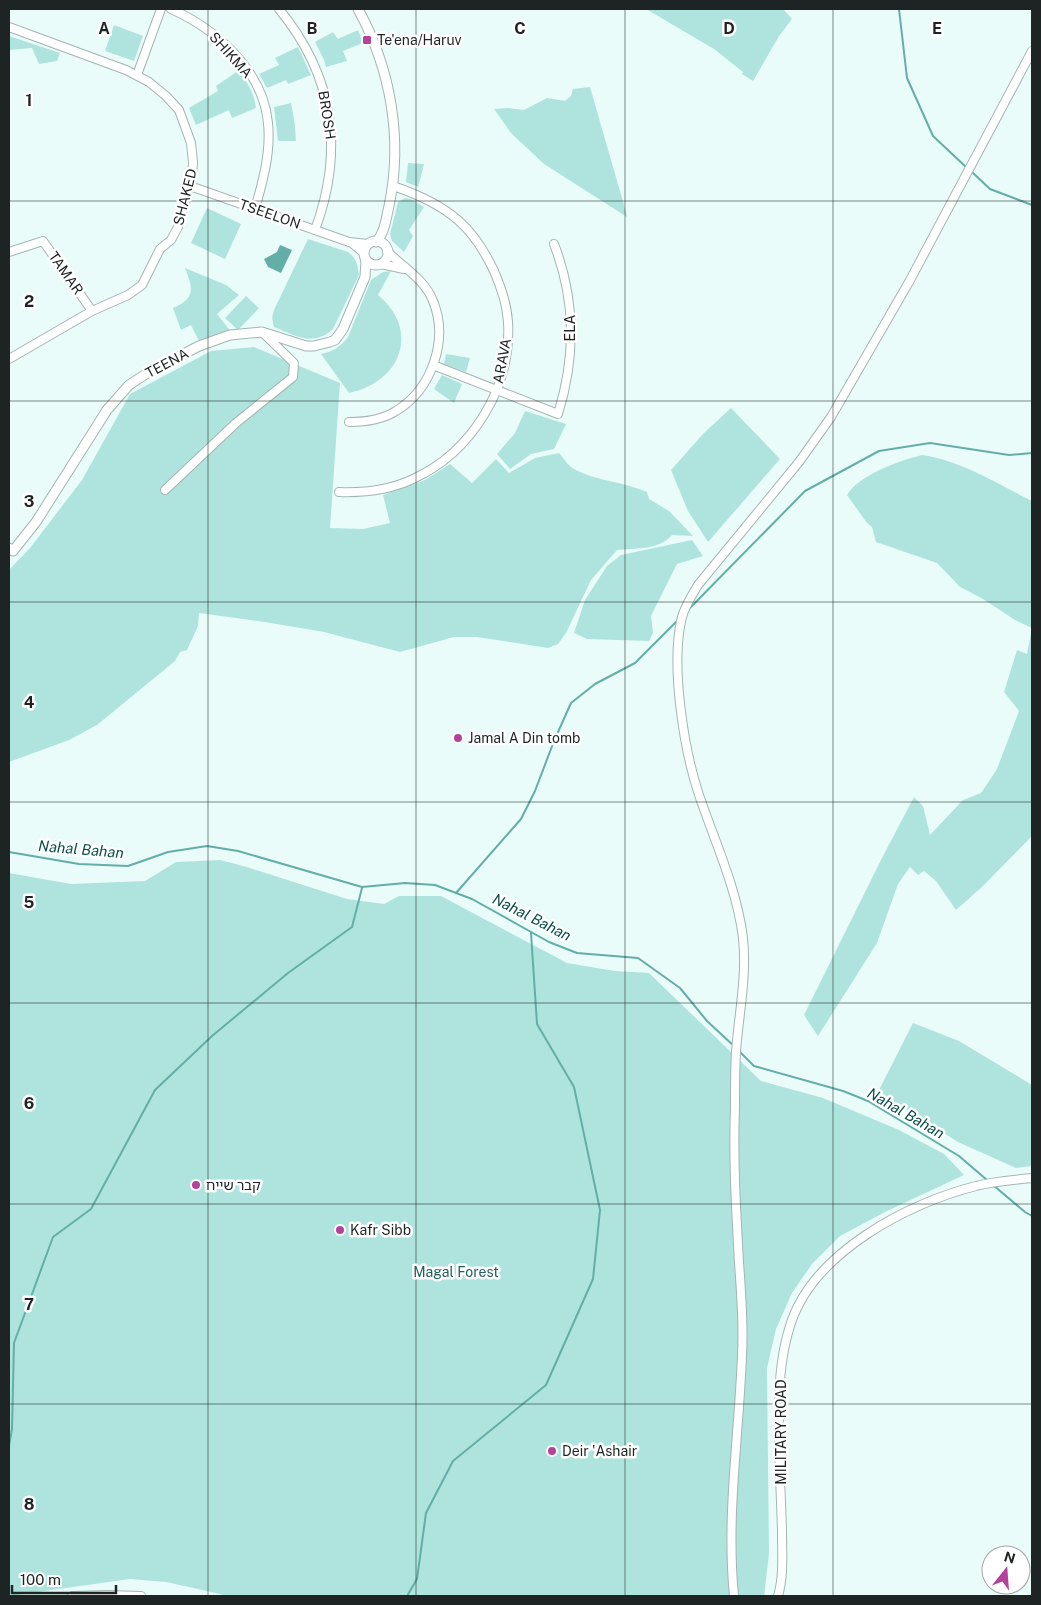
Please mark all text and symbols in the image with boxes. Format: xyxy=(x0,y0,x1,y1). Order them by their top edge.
text: A xyxy=(98,19,110,38)
text: B xyxy=(307,19,318,38)
text: C xyxy=(514,19,526,38)
text: D xyxy=(723,19,735,38)
text: E xyxy=(932,19,942,38)
street label: SHIKMA xyxy=(206,29,256,81)
place label: Te'ena/Haruv xyxy=(377,32,462,48)
marker: Te'ena/Haruv xyxy=(361,34,373,46)
street label: BROSH xyxy=(315,89,339,141)
text: 1 xyxy=(26,91,32,110)
street label: SHAKED xyxy=(170,167,200,227)
street label: TSEELON xyxy=(237,196,303,232)
street label: TAMAR xyxy=(45,248,87,298)
text: 2 xyxy=(24,292,34,311)
street label: ELA xyxy=(562,314,578,342)
street label: ARAVA xyxy=(490,337,514,385)
street label: TEENA xyxy=(143,345,191,381)
text: 3 xyxy=(24,492,34,511)
text: 4 xyxy=(24,693,35,712)
place label: Jamal A Din tomb xyxy=(468,730,580,746)
marker: Jamal A Din tomb xyxy=(452,732,464,744)
water label: Nahal Bahan xyxy=(38,837,124,861)
water label: Nahal Bahan xyxy=(490,890,574,944)
text: 5 xyxy=(24,893,35,912)
water label: Nahal Bahan xyxy=(865,1084,947,1142)
text: 6 xyxy=(24,1094,34,1113)
place label: קבר שייח xyxy=(206,1177,261,1193)
marker: קבר שייח xyxy=(190,1179,202,1191)
place label: Kafr Sibb xyxy=(350,1222,411,1238)
marker: Kafr Sibb xyxy=(334,1224,346,1236)
park label: Magal Forest xyxy=(413,1264,499,1280)
text: 7 xyxy=(24,1295,34,1314)
street label: MILITARY ROAD xyxy=(773,1379,789,1485)
place label: Deir 'Ashair xyxy=(562,1443,637,1459)
marker: Deir 'Ashair xyxy=(546,1445,558,1457)
text: 8 xyxy=(24,1495,35,1514)
north arrow xyxy=(981,1545,1031,1595)
text: N xyxy=(1002,1548,1017,1567)
scale bar xyxy=(12,1562,116,1594)
text: 100 m xyxy=(20,1571,61,1588)

